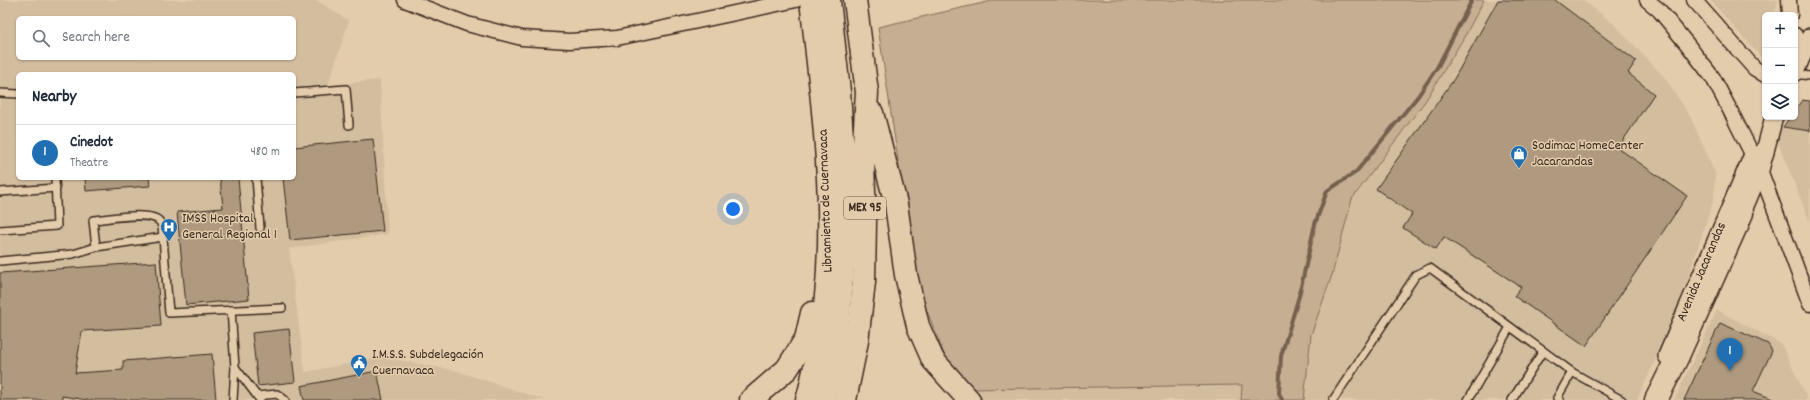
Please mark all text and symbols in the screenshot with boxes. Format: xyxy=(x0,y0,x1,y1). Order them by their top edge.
map controls xyxy=(1762,12,1798,120)
button: + xyxy=(1762,12,1798,48)
search box xyxy=(16,16,296,60)
icon: search xyxy=(30,27,52,49)
text: Search here xyxy=(62,27,130,49)
button: − xyxy=(1762,48,1798,84)
button: layers xyxy=(1762,84,1798,120)
text: Nearby xyxy=(32,86,76,110)
street label: Libramiento de Cuernavaca xyxy=(813,129,838,273)
text: Cinedot xyxy=(70,132,113,154)
place label: Sodimac HomeCenter Jacarandas xyxy=(1532,136,1645,172)
text: 1 xyxy=(44,143,46,162)
text: 480 m xyxy=(250,143,280,162)
shop icon: Sodimac HomeCenter Jacarandas xyxy=(1509,144,1529,169)
text: Theatre xyxy=(70,154,108,173)
road number: MEX 95 xyxy=(844,197,886,219)
your location xyxy=(723,199,743,219)
place label: IMSS Hospital General Regional 1 xyxy=(182,209,277,245)
hospital icon: IMSS Hospital General Regional 1 xyxy=(159,217,179,242)
street label: Avenida Jacarandas xyxy=(1672,219,1732,325)
pin: 1 xyxy=(1717,338,1743,371)
place label: I.M.S.S. Subdelegación Cuernavaca xyxy=(372,345,483,381)
public building icon: I.M.S.S. Subdelegación Cuernavaca xyxy=(349,353,369,378)

